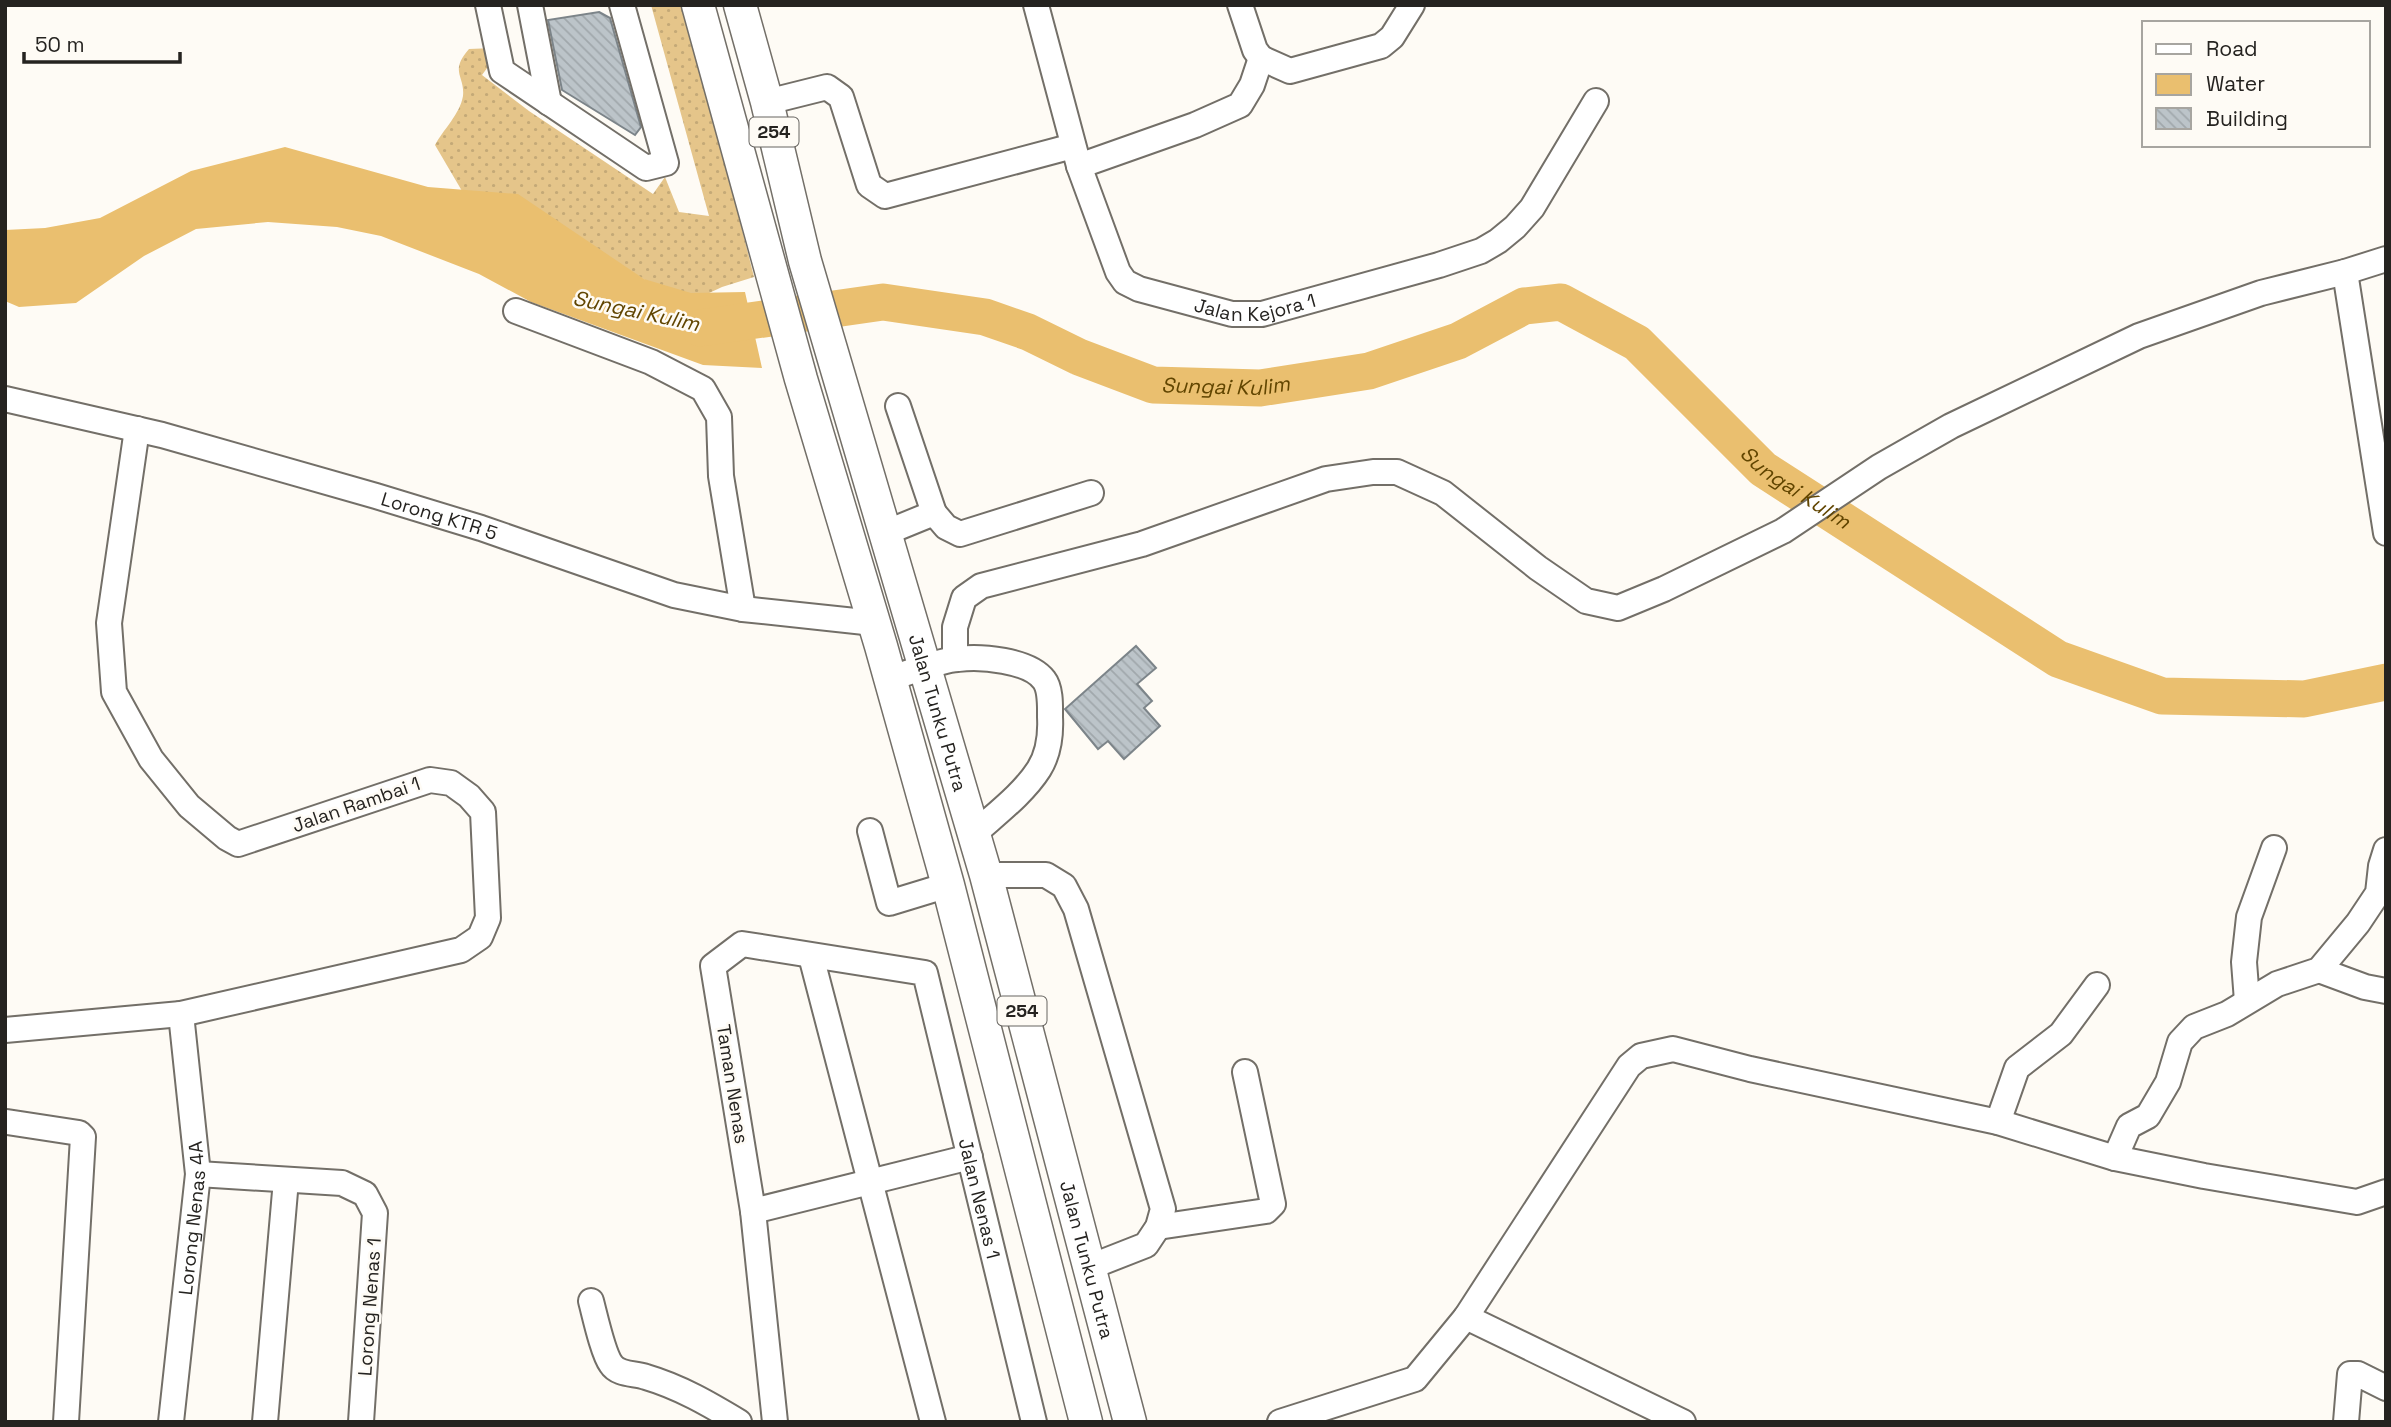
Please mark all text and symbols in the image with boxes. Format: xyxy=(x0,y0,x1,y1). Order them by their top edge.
scale bar xyxy=(24,21,180,65)
legend xyxy=(2142,21,2370,147)
text: 50 m xyxy=(35,31,85,58)
text: Road xyxy=(2206,35,2258,62)
text: Water xyxy=(2206,70,2265,97)
text: Building xyxy=(2206,105,2288,132)
road number: 254 xyxy=(750,118,798,146)
water label: Sungai Kulim xyxy=(570,284,703,337)
street label: Jalan Kejora 1 xyxy=(1191,288,1318,327)
water label: Sungai Kulim xyxy=(1161,369,1292,401)
water label: Sungai Kulim xyxy=(1734,440,1856,535)
street label: Lorong KTR 5 xyxy=(378,486,501,546)
street label: Jalan Tunku Putra xyxy=(903,631,973,794)
street label: Jalan Rambai 1 xyxy=(289,771,423,838)
road number: 254 xyxy=(998,996,1046,1026)
street label: Taman Nenas xyxy=(711,1023,754,1146)
street label: Jalan Nenas 1 xyxy=(953,1136,1006,1261)
street label: Lorong Nenas 4A xyxy=(173,1140,211,1296)
street label: Jalan Tunku Putra xyxy=(1054,1178,1120,1342)
street label: Lorong Nenas 1 xyxy=(352,1237,387,1377)

